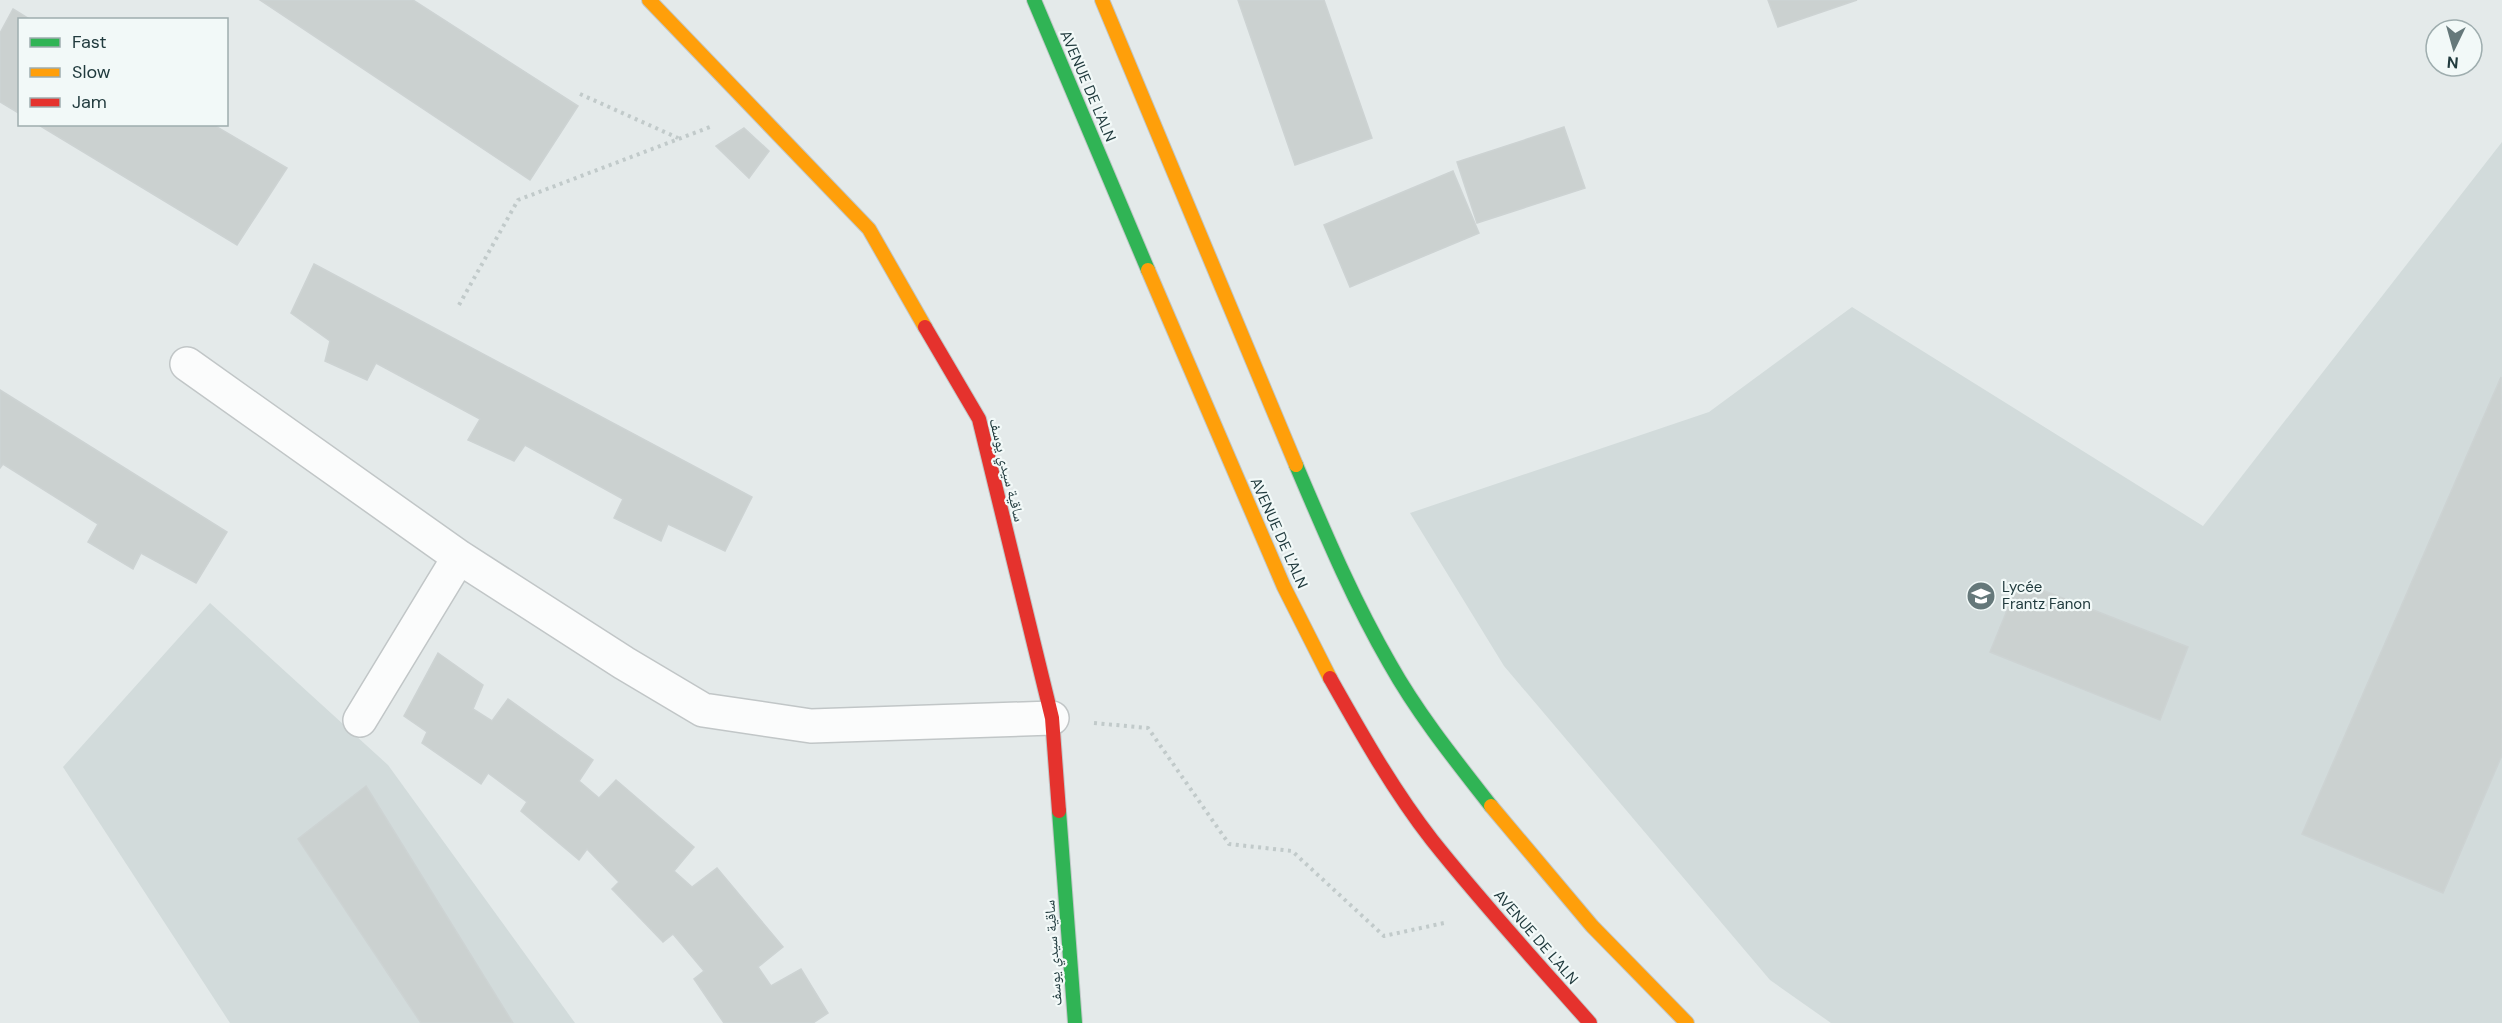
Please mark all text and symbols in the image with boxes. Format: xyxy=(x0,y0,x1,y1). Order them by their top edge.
legend xyxy=(18,18,228,126)
north arrow xyxy=(2424,18,2484,78)
street label: AVENUE DE L'ALN xyxy=(1056,27,1120,145)
text: Fast xyxy=(72,30,107,54)
text: N xyxy=(2446,51,2459,73)
text: Slow xyxy=(72,60,111,84)
text: Jam xyxy=(72,90,107,114)
street label: ساقية سيدي يوسف xyxy=(983,416,1030,524)
street label: AVENUE DE L'ALN xyxy=(1246,474,1312,592)
place label: Lycée Frantz Fanon xyxy=(2002,577,2091,614)
school or university icon: Lycée Frantz Fanon xyxy=(1965,580,1997,612)
street label: AVENUE DE L'ALN xyxy=(1489,885,1583,989)
street label: ساقية سيدي يوسف xyxy=(1039,899,1068,1007)

